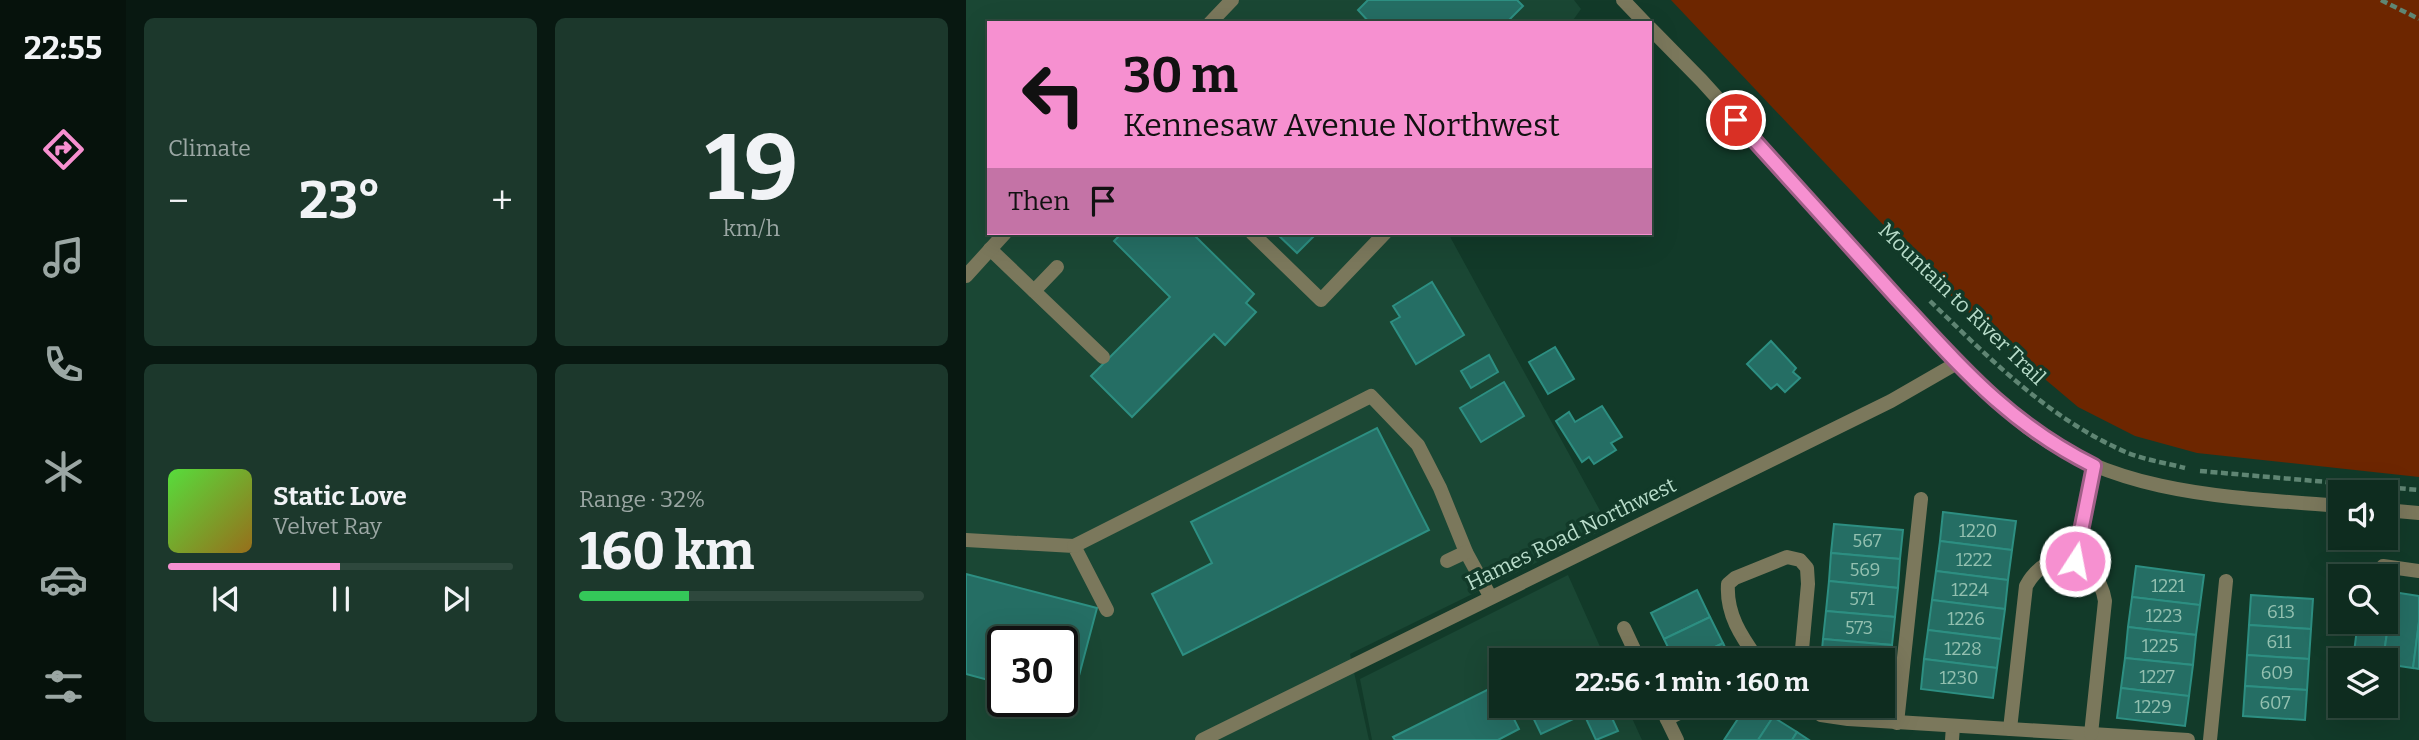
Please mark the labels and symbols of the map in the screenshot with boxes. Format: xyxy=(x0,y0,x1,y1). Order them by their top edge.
pin xyxy=(1706,90,1766,150)
street label: Mountain to River Trail xyxy=(1873,217,2051,391)
street label: Hames Road Northwest xyxy=(1462,472,1681,596)
house number: 1220 xyxy=(1959,520,1997,542)
position arrow xyxy=(2038,524,2112,598)
house number: 567 xyxy=(1853,530,1881,552)
house number: 1222 xyxy=(1956,549,1992,571)
house number: 569 xyxy=(1850,559,1880,581)
house number: 1221 xyxy=(2151,575,2186,597)
house number: 1224 xyxy=(1951,579,1989,601)
house number: 571 xyxy=(1849,588,1876,610)
house number: 613 xyxy=(2267,601,2295,623)
house number: 1223 xyxy=(2145,605,2183,627)
house number: 1226 xyxy=(1947,608,1985,630)
house number: 573 xyxy=(1845,617,1873,639)
speed limit sign: 30 xyxy=(987,626,1078,717)
house number: 611 xyxy=(2267,631,2292,653)
house number: 1225 xyxy=(2142,635,2178,657)
house number: 1228 xyxy=(1944,638,1982,660)
house number: 609 xyxy=(2261,662,2293,684)
house number: 1227 xyxy=(2139,666,2175,688)
house number: 1230 xyxy=(1940,667,1978,689)
house number: 607 xyxy=(2259,692,2291,714)
house number: 1229 xyxy=(2134,696,2172,718)

